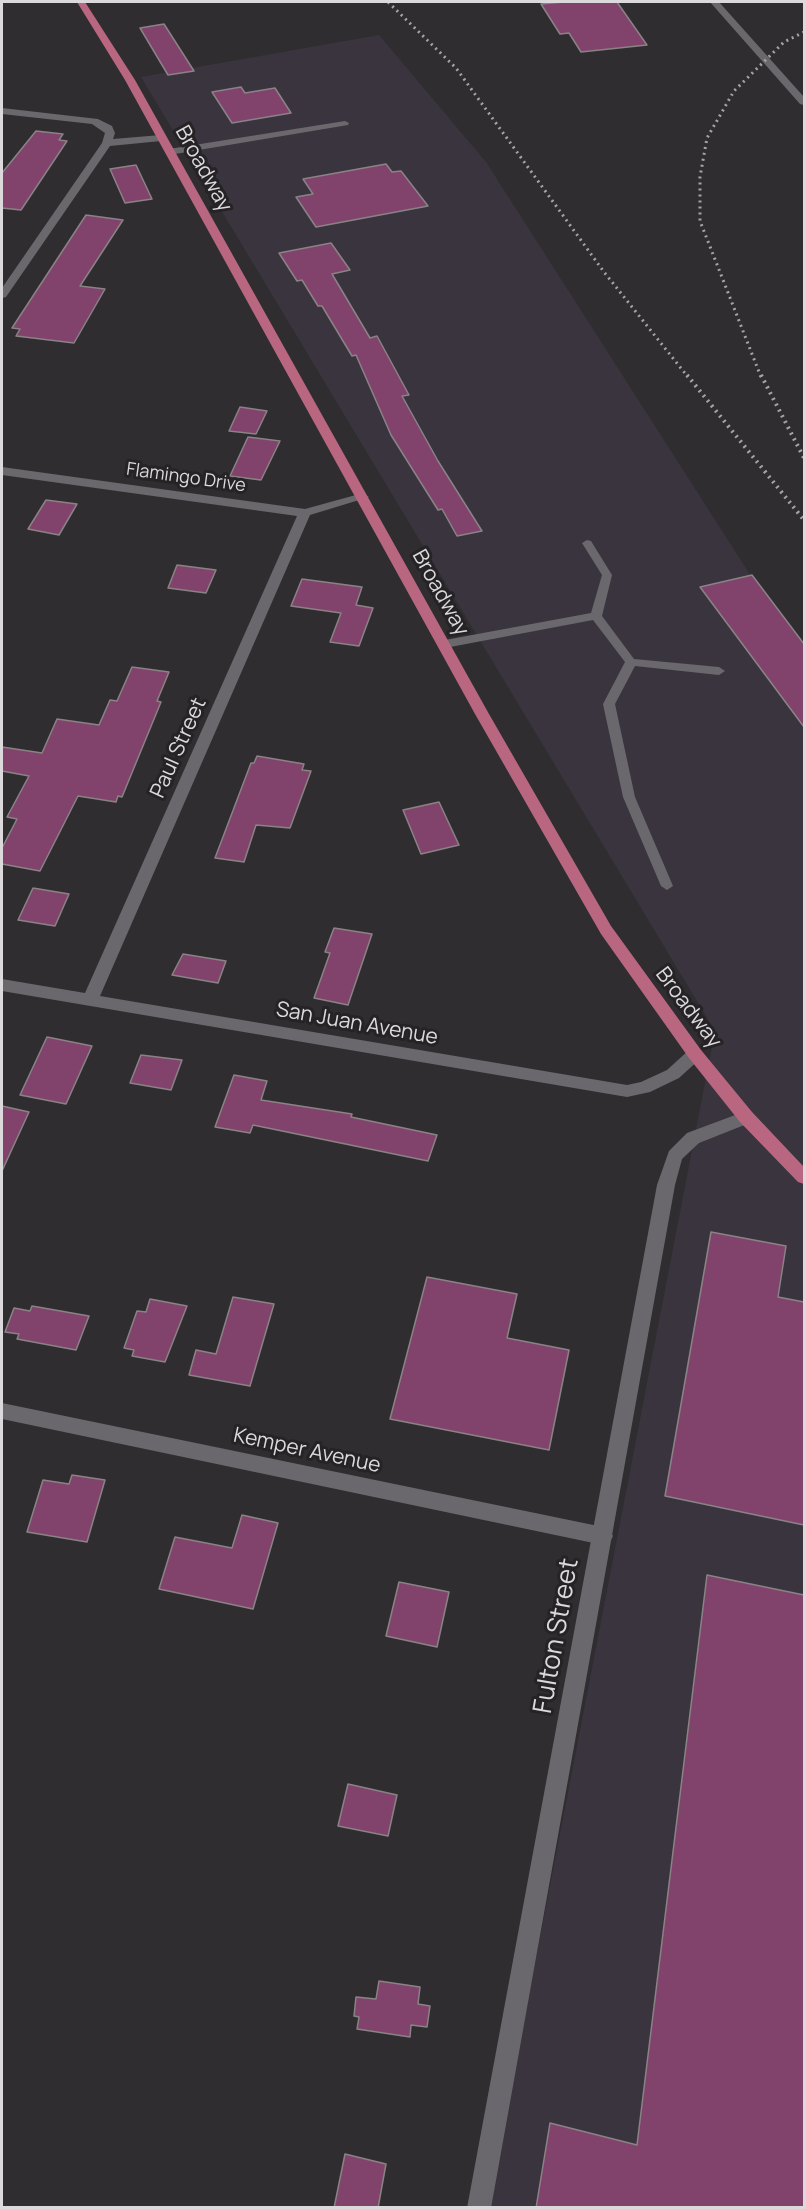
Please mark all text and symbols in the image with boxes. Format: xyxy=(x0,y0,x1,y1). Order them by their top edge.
street label: Broadway xyxy=(169,122,237,216)
street label: Flamingo Drive xyxy=(125,459,247,497)
street label: Broadway xyxy=(406,546,474,640)
street label: Paul Street xyxy=(146,694,212,802)
street label: Broadway xyxy=(650,963,726,1053)
street label: San Juan Avenue xyxy=(274,997,440,1051)
street label: Kemper Avenue xyxy=(231,1423,383,1479)
street label: Fulton Street xyxy=(528,1556,586,1716)

